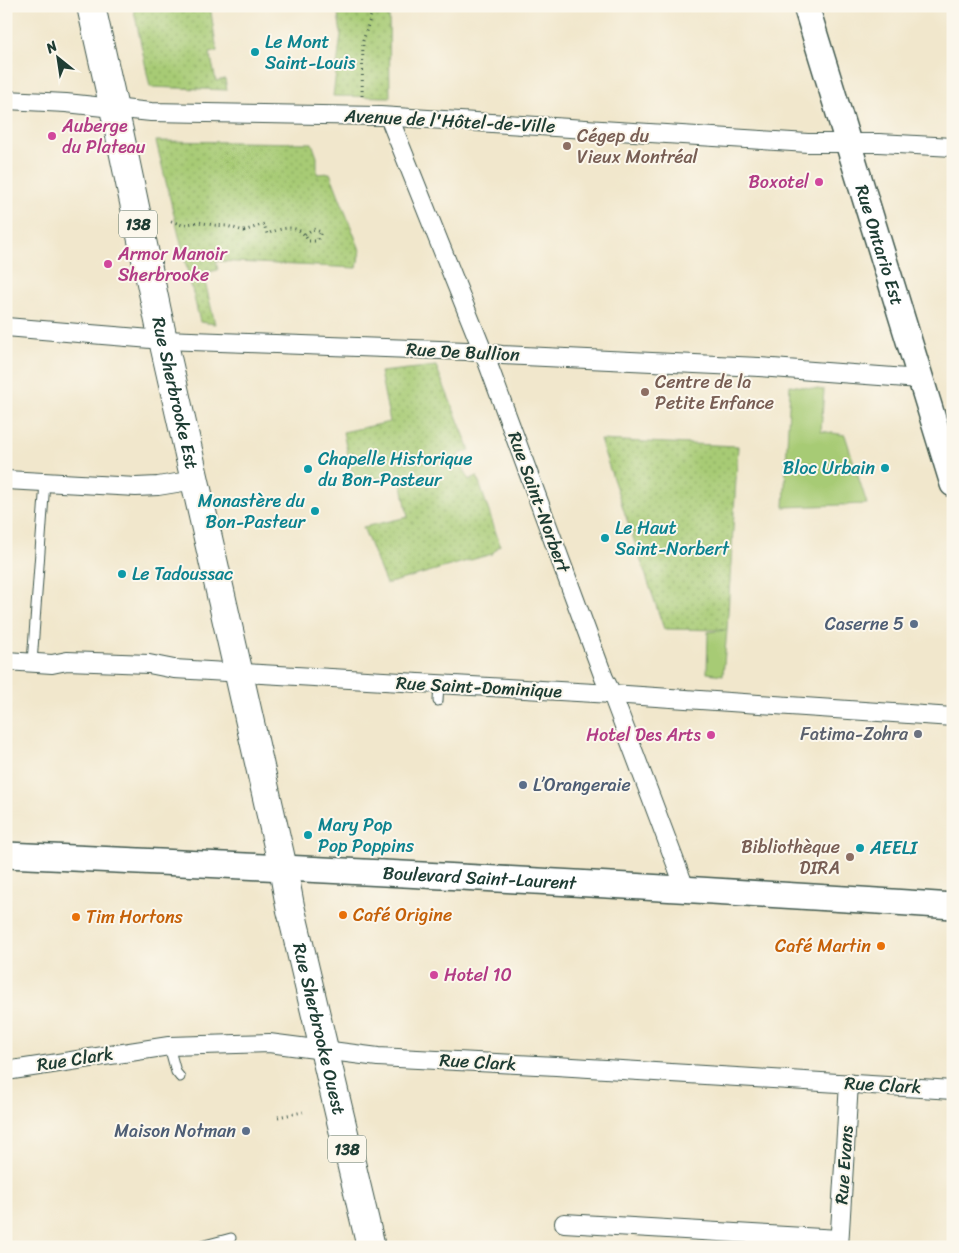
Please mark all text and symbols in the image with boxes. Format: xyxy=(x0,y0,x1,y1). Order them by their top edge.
place label: Le Mont Saint-Louis xyxy=(265,26,356,79)
north arrow xyxy=(32,32,82,82)
text: N xyxy=(40,34,62,61)
marker: Le Mont Saint-Louis xyxy=(249,46,261,58)
street label: Avenue de l'Hôtel-de-Ville xyxy=(343,99,556,143)
place label: Auberge du Plateau xyxy=(61,110,146,163)
place label: Cégep du Vieux Montréal xyxy=(577,120,699,173)
marker: Auberge du Plateau xyxy=(46,130,58,142)
marker: Cégep du Vieux Montréal xyxy=(561,140,573,152)
place label: Boxotel xyxy=(748,166,810,198)
marker: Boxotel xyxy=(813,176,825,188)
street label: Rue Ontario Est xyxy=(846,180,913,310)
road number: 138 xyxy=(119,210,157,238)
place label: Armor Manoir Sherbrooke xyxy=(117,238,229,291)
marker: Armor Manoir Sherbrooke xyxy=(102,258,114,270)
street label: Rue Sherbrooke Est xyxy=(143,314,208,472)
street label: Rue De Bullion xyxy=(405,333,521,371)
place label: Centre de la Petite Enfance xyxy=(655,366,774,419)
marker: Centre de la Petite Enfance xyxy=(639,386,651,398)
street label: Rue Saint-Norbert xyxy=(499,427,580,578)
place label: Chapelle Historique du Bon-Pasteur xyxy=(318,443,472,496)
place label: Bloc Urbain xyxy=(783,452,875,484)
marker: Bloc Urbain xyxy=(879,462,891,474)
marker: Chapelle Historique du Bon-Pasteur xyxy=(302,463,314,475)
place label: Monastère du Bon-Pasteur xyxy=(198,485,307,538)
marker: Monastère du Bon-Pasteur xyxy=(309,505,321,517)
place label: Le Haut Saint-Norbert xyxy=(615,512,730,565)
marker: Le Haut Saint-Norbert xyxy=(599,532,611,544)
place label: Le Tadoussac xyxy=(132,558,233,590)
marker: Le Tadoussac xyxy=(116,568,128,580)
place label: Caserne 5 xyxy=(825,608,904,640)
marker: Caserne 5 xyxy=(908,618,920,630)
street label: Rue Saint-Dominique xyxy=(395,667,563,707)
place label: Fatima-Zohra xyxy=(800,718,909,750)
place label: Hotel Des Arts xyxy=(586,719,702,751)
marker: Fatima-Zohra xyxy=(912,728,924,740)
marker: Hotel Des Arts xyxy=(705,729,717,741)
place label: L’Orangeraie xyxy=(533,769,631,801)
marker: L’Orangeraie xyxy=(517,779,529,791)
place label: Mary Pop Pop Poppins xyxy=(318,809,415,862)
marker: Mary Pop Pop Poppins xyxy=(302,829,314,841)
place label: Bibliothèque DIRA xyxy=(741,831,840,884)
place label: AEELI xyxy=(869,832,919,864)
marker: AEELI xyxy=(854,842,866,854)
marker: Bibliothèque DIRA xyxy=(844,851,856,863)
street label: Boulevard Saint-Laurent xyxy=(382,857,578,899)
place label: Café Origine xyxy=(353,899,452,931)
place label: Tim Hortons xyxy=(86,901,184,933)
marker: Café Origine xyxy=(337,909,349,921)
marker: Tim Hortons xyxy=(70,911,82,923)
place label: Café Martin xyxy=(775,930,871,962)
street label: Rue Sherbrooke Ouest xyxy=(283,940,355,1118)
marker: Café Martin xyxy=(875,940,887,952)
place label: Hotel 10 xyxy=(444,959,512,991)
marker: Hotel 10 xyxy=(428,969,440,981)
street label: Rue Clark xyxy=(35,1037,115,1081)
street label: Rue Clark xyxy=(439,1044,517,1080)
street label: Rue Clark xyxy=(844,1067,922,1103)
place label: Maison Notman xyxy=(114,1115,236,1147)
street label: Rue Evans xyxy=(825,1124,863,1206)
marker: Maison Notman xyxy=(240,1125,252,1137)
road number: 138 xyxy=(328,1136,366,1162)

